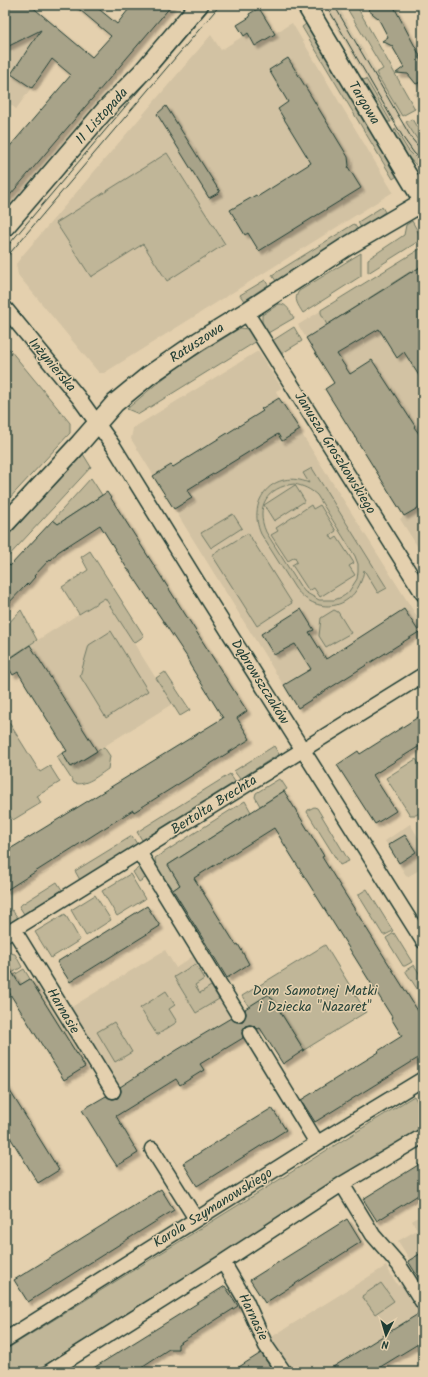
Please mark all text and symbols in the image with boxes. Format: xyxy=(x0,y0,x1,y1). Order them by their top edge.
street label: Targowa xyxy=(342,77,386,129)
street label: 11 Listopada xyxy=(70,83,134,149)
street label: Ratuszowa xyxy=(165,317,229,369)
street label: Inżynierska xyxy=(23,333,81,397)
street label: Janusza Groszkowskiego xyxy=(288,387,382,519)
street label: Dąbrowszczaków xyxy=(225,635,295,729)
street label: Bertolta Brechta xyxy=(167,770,261,840)
park label: Dom Samotnej Matki i Dziecka "Nazaret" xyxy=(253,980,378,1018)
street label: Harnasie xyxy=(41,984,86,1039)
street label: Karola Szymanowskiego xyxy=(149,1162,277,1254)
street label: Harnasie xyxy=(232,1290,274,1345)
north arrow xyxy=(366,1315,406,1355)
text: N xyxy=(381,1335,389,1353)

